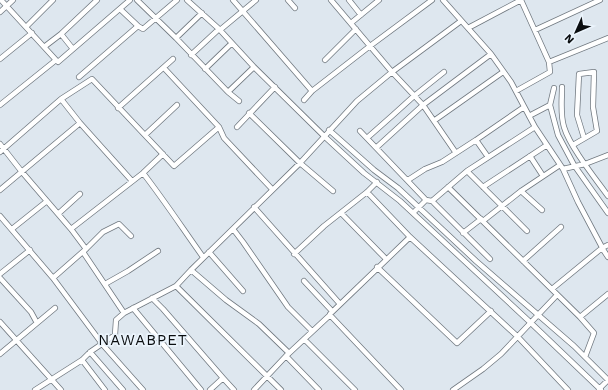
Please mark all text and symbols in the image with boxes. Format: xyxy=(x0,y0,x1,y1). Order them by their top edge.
north arrow xyxy=(556,12,596,52)
text: N xyxy=(562,31,577,46)
district label: NAWABPET xyxy=(98,331,188,349)

